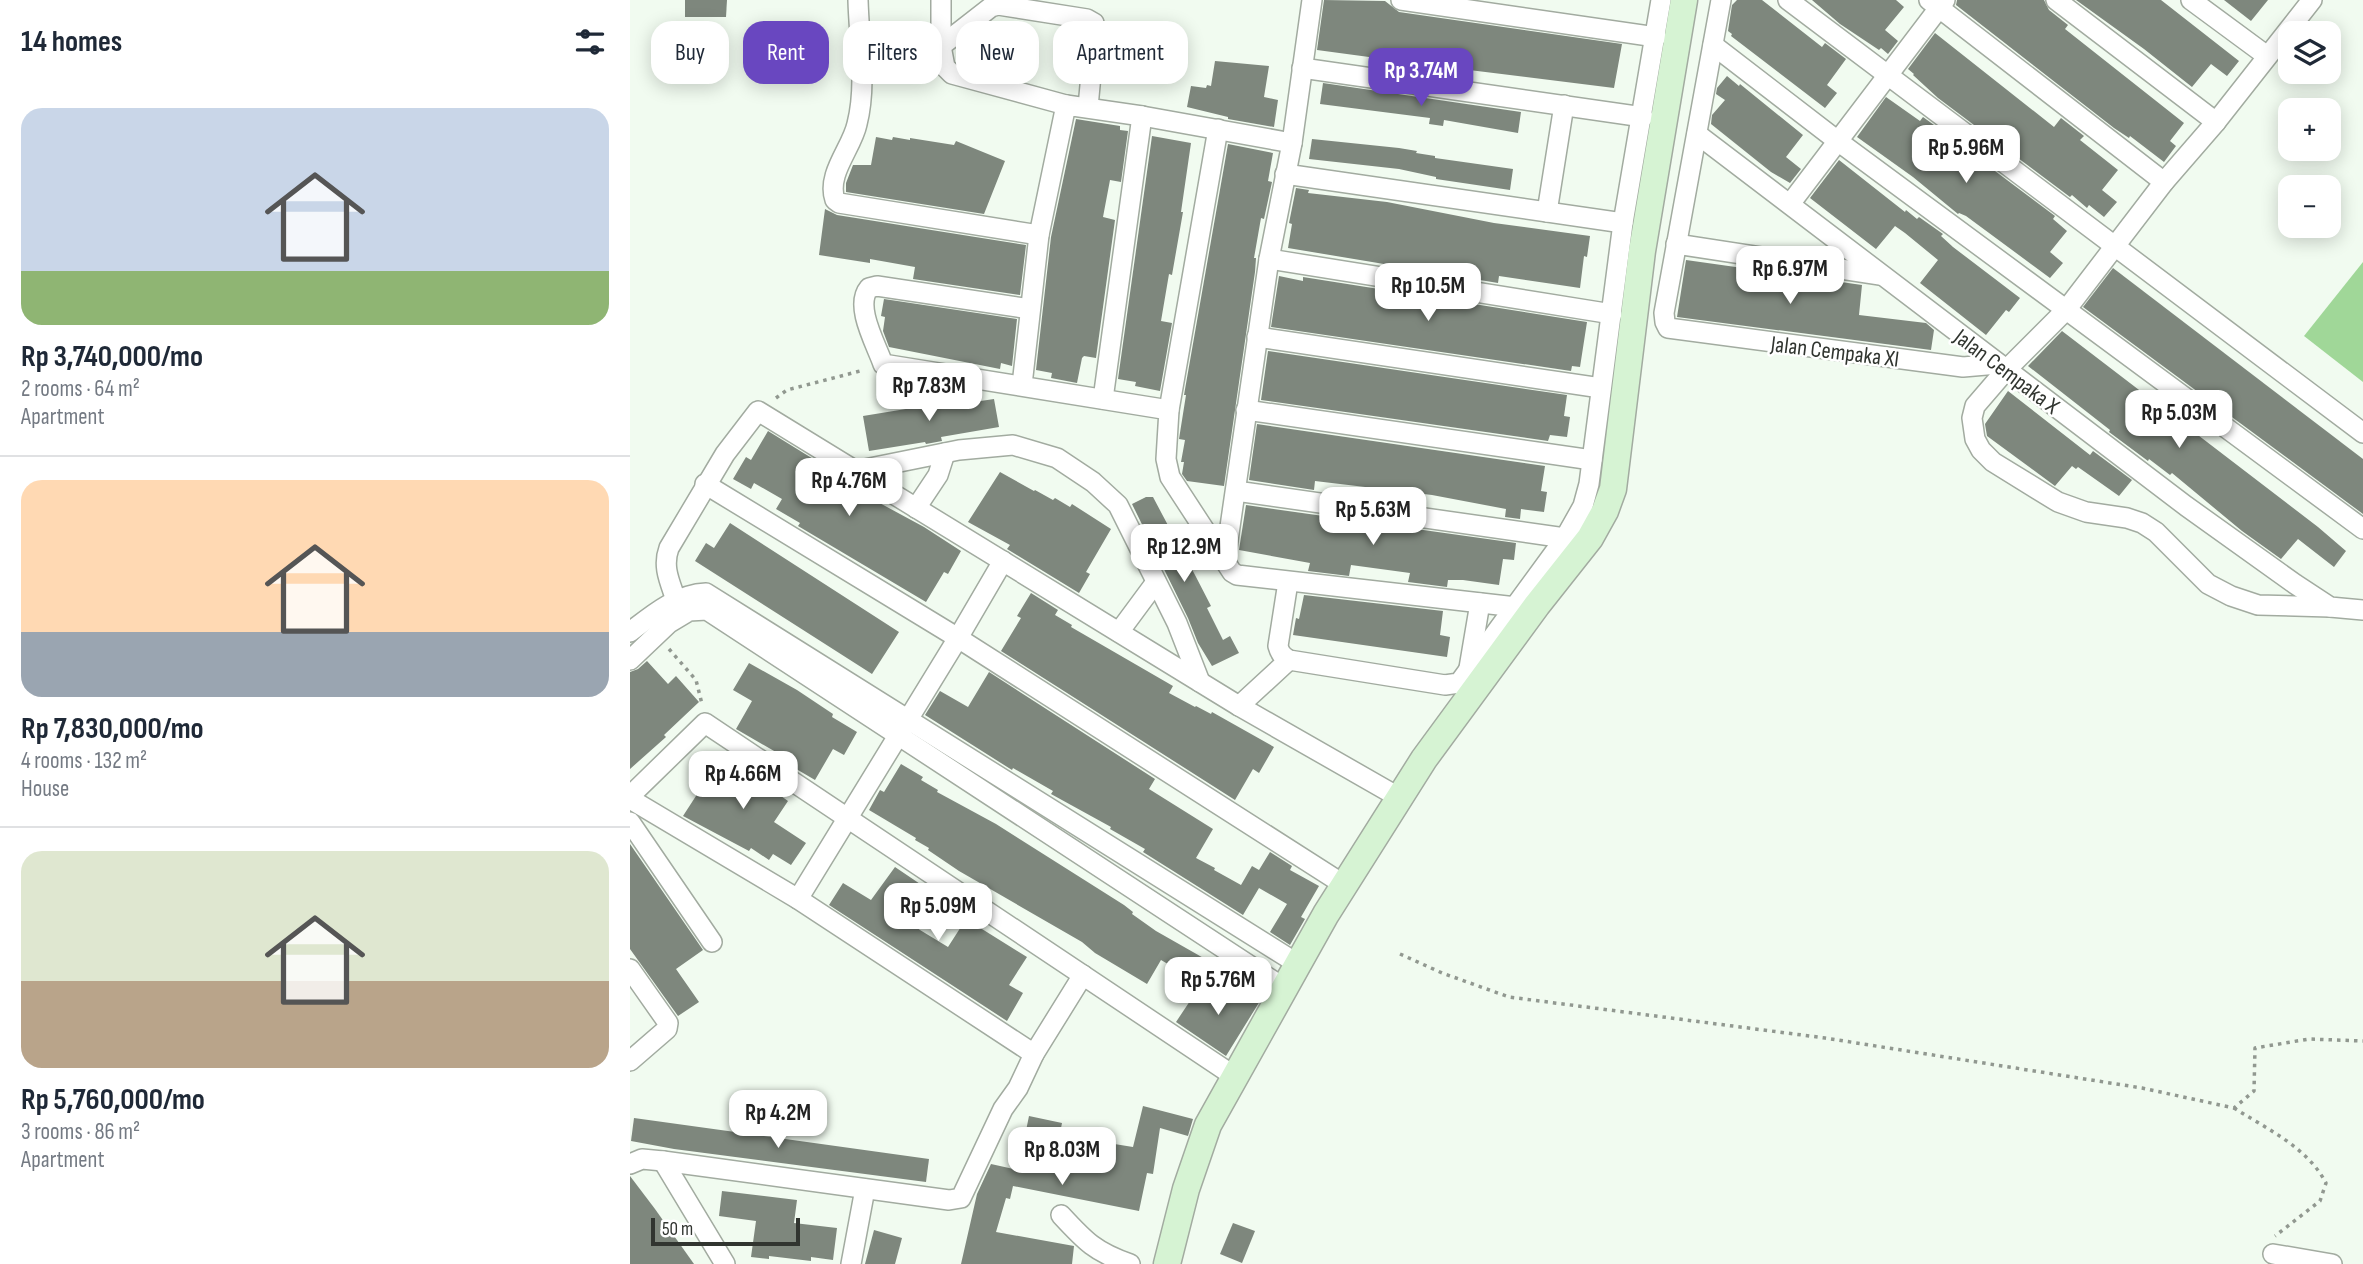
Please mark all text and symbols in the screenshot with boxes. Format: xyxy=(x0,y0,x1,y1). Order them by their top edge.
chip: Buy xyxy=(651,21,729,84)
chip: Rent xyxy=(743,21,829,84)
chip: Filters xyxy=(843,21,942,84)
chip: New xyxy=(956,21,1039,84)
chip: Apartment xyxy=(1053,21,1188,84)
map controls xyxy=(2278,21,2341,238)
button: layers xyxy=(2278,21,2341,84)
icon: filters xyxy=(571,23,609,61)
text: 14 homes xyxy=(21,24,122,60)
pin: Rp 3.74M xyxy=(1349,48,1493,108)
text: Rp 3.74M xyxy=(1384,57,1458,85)
button: + xyxy=(2278,98,2341,161)
pin: Rp 5.96M xyxy=(1894,125,2038,185)
text: Rp 5.96M xyxy=(1928,134,2004,162)
icon: home xyxy=(252,154,378,280)
button: − xyxy=(2278,175,2341,238)
pin: Rp 6.97M xyxy=(1718,246,1862,306)
text: Rp 6.97M xyxy=(1752,255,1828,283)
pin: Rp 10.5M xyxy=(1356,264,1500,323)
text: Rp 10.5M xyxy=(1391,272,1465,300)
street label: Jalan Cempaka X xyxy=(1947,323,2065,421)
street label: Jalan Cempaka XI xyxy=(1768,330,1901,374)
text: Rp 3,740,000/mo xyxy=(21,339,203,375)
pin: Rp 7.83M xyxy=(857,364,1001,423)
text: Rp 7.83M xyxy=(892,372,966,400)
text: 2 rooms · 64 m² xyxy=(21,375,140,403)
pin: Rp 5.03M xyxy=(2107,391,2251,450)
text: Rp 5.03M xyxy=(2141,399,2217,427)
text: Apartment xyxy=(21,403,105,431)
pin: Rp 4.76M xyxy=(777,458,921,518)
text: Rp 4.76M xyxy=(811,467,887,495)
pin: Rp 5.63M xyxy=(1301,488,1445,547)
text: Rp 5.63M xyxy=(1335,496,1411,524)
pin: Rp 12.9M xyxy=(1112,524,1256,584)
icon: home xyxy=(252,526,378,652)
text: Rp 12.9M xyxy=(1147,533,1221,561)
text: Rp 7,830,000/mo xyxy=(21,711,204,747)
text: 4 rooms · 132 m² xyxy=(21,747,147,775)
pin: Rp 4.66M xyxy=(671,752,815,811)
text: Rp 4.66M xyxy=(705,760,781,788)
text: House xyxy=(21,775,69,803)
pin: Rp 5.09M xyxy=(866,884,1010,943)
text: Rp 5.09M xyxy=(900,892,976,920)
icon: home xyxy=(252,897,378,1023)
pin: Rp 5.76M xyxy=(1146,958,1290,1017)
text: Rp 5.76M xyxy=(1181,966,1255,994)
text: Rp 5,760,000/mo xyxy=(21,1082,205,1118)
pin: Rp 4.2M xyxy=(713,1090,843,1150)
text: Rp 4.2M xyxy=(745,1099,811,1127)
text: 3 rooms · 86 m² xyxy=(21,1118,140,1146)
pin: Rp 8.03M xyxy=(990,1128,1134,1187)
text: Rp 8.03M xyxy=(1024,1136,1100,1164)
text: Apartment xyxy=(21,1146,105,1174)
scale bar xyxy=(651,1215,800,1247)
text: 50 m xyxy=(662,1218,693,1241)

